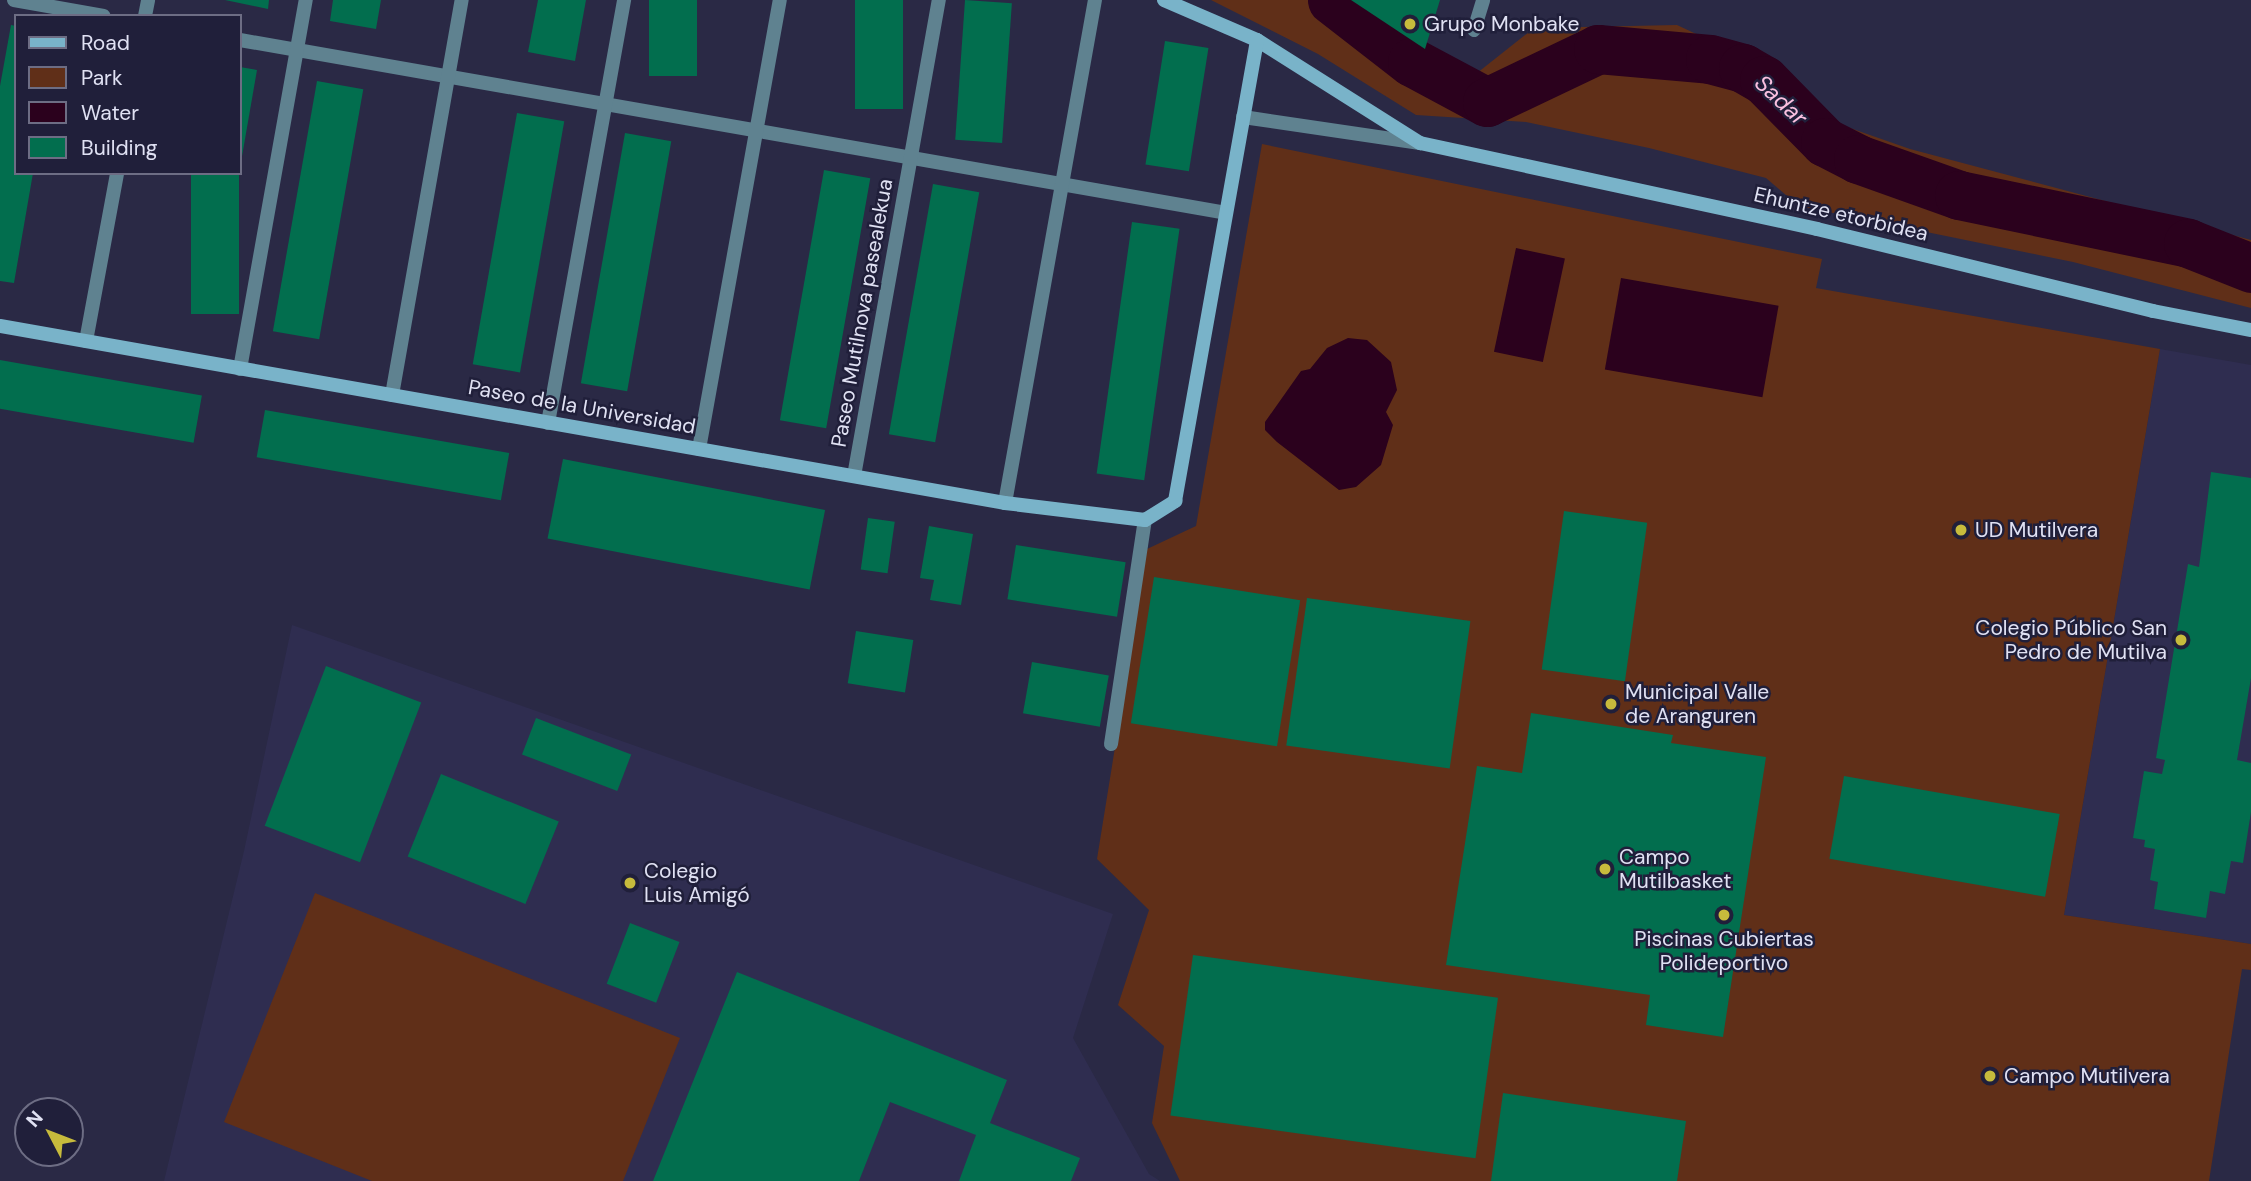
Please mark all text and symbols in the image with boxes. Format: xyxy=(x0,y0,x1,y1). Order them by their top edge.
place label: Grupo Monbake xyxy=(1424,11,1579,37)
legend xyxy=(14,14,242,175)
marker: Grupo Monbake xyxy=(1402,16,1418,32)
text: Road xyxy=(81,29,130,57)
text: Park xyxy=(81,64,122,92)
water label: Sadar xyxy=(1749,69,1813,131)
text: Water xyxy=(81,99,139,127)
text: Building xyxy=(81,134,157,162)
street label: Paseo Mutilnova pasealekua xyxy=(826,177,898,449)
street label: Ehuntze etorbidea xyxy=(1752,182,1930,246)
street label: Paseo de la Universidad xyxy=(466,375,698,439)
place label: UD Mutilvera xyxy=(1975,517,2098,543)
marker: UD Mutilvera xyxy=(1953,522,1969,538)
place label: Colegio Público San Pedro de Mutilva xyxy=(1975,615,2167,665)
marker: Colegio Público San Pedro de Mutilva xyxy=(2173,632,2189,648)
place label: Municipal Valle de Aranguren xyxy=(1625,679,1769,729)
marker: Municipal Valle de Aranguren xyxy=(1603,696,1619,712)
place label: Campo Mutilbasket xyxy=(1619,844,1731,894)
place label: Colegio Luis Amigó xyxy=(644,858,750,908)
marker: Campo Mutilbasket xyxy=(1597,861,1613,877)
marker: Colegio Luis Amigó xyxy=(622,875,638,891)
marker: Piscinas Cubiertas Polideportivo xyxy=(1716,907,1732,923)
place label: Piscinas Cubiertas Polideportivo xyxy=(1634,926,1814,976)
place label: Campo Mutilvera xyxy=(2004,1063,2170,1089)
marker: Campo Mutilvera xyxy=(1982,1068,1998,1084)
north arrow xyxy=(14,1097,84,1167)
text: N xyxy=(21,1105,48,1132)

